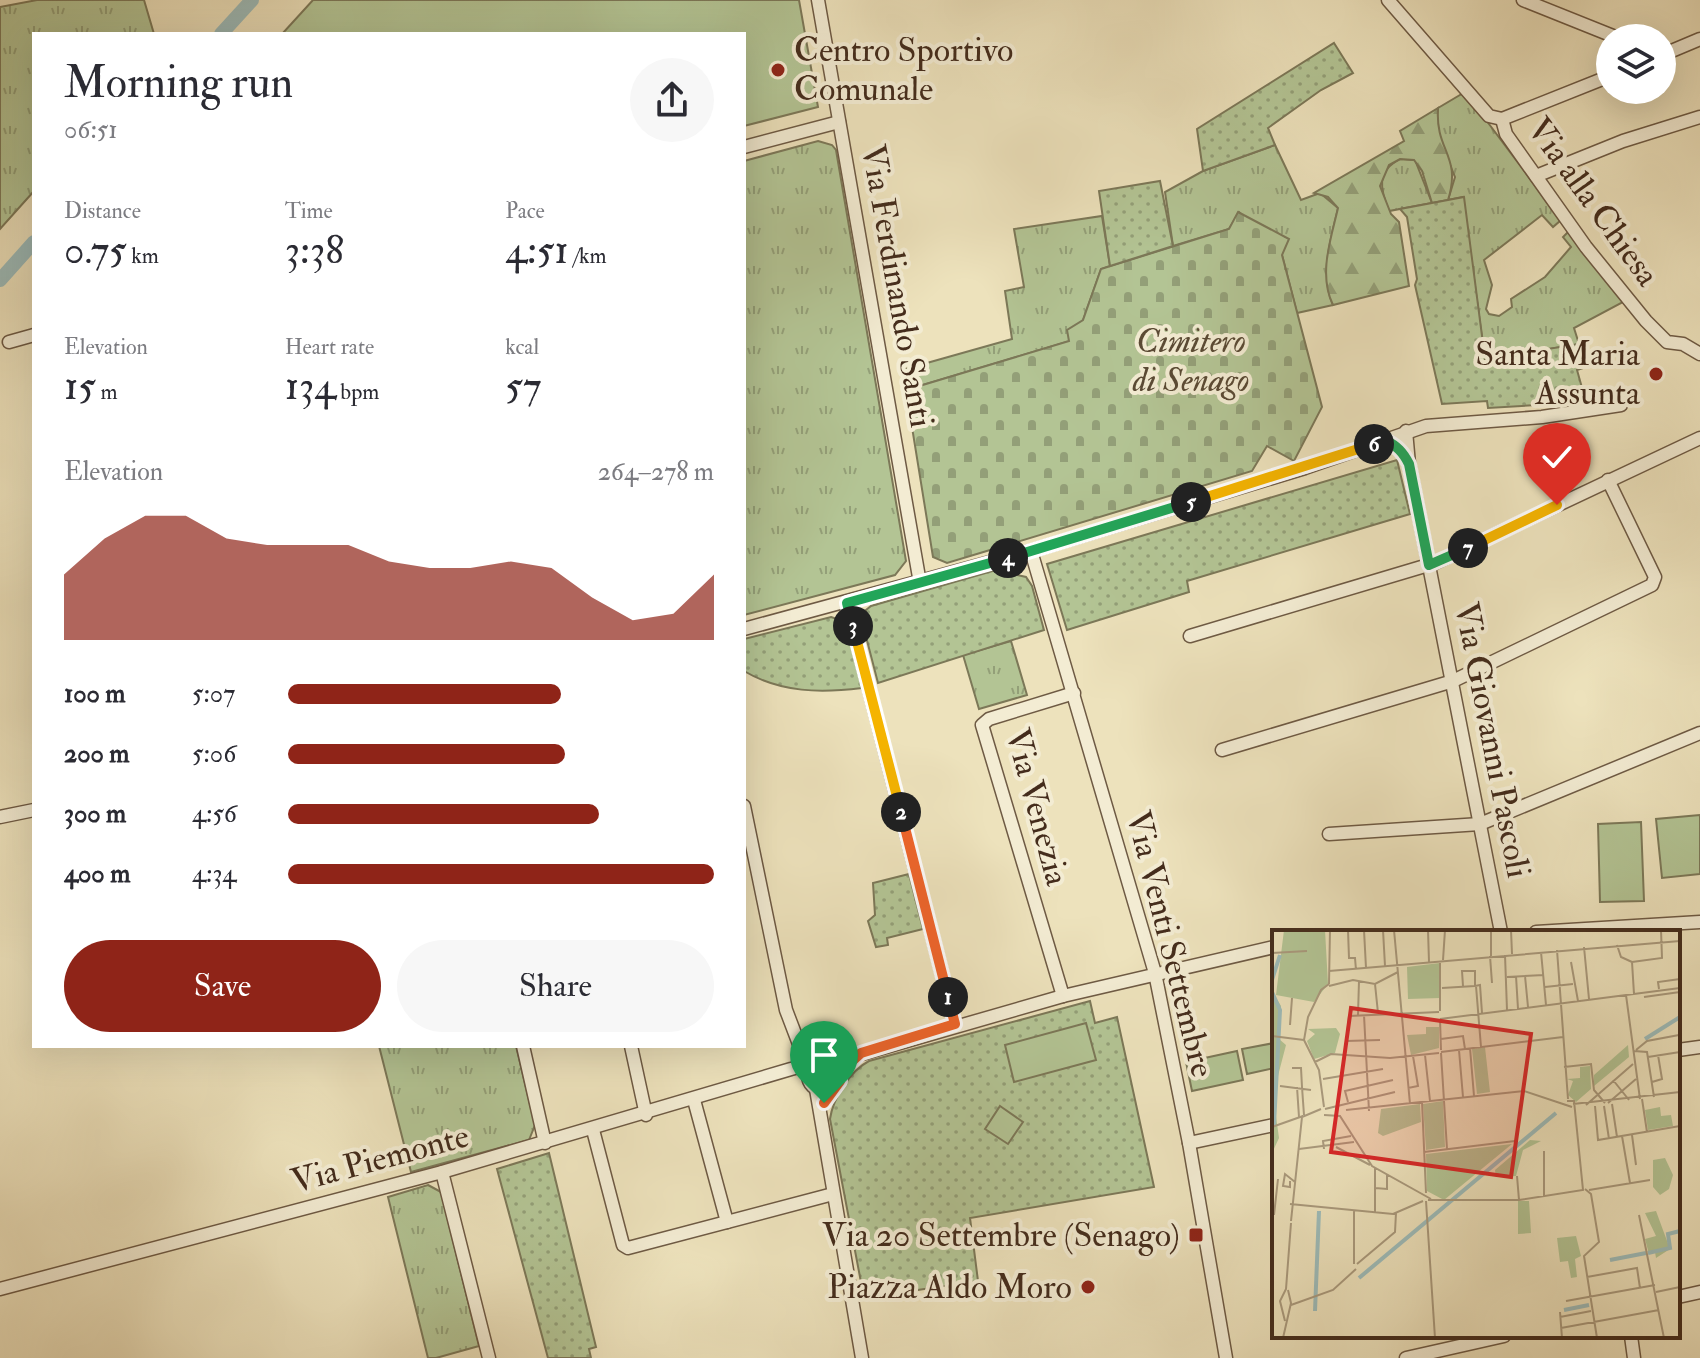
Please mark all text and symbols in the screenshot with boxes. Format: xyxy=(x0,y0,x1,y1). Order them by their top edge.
map controls xyxy=(1596,24,1676,104)
button: layers xyxy=(1596,24,1676,104)
place label: Centro Sportivo Comunale xyxy=(794,29,1013,111)
text: Morning run xyxy=(64,56,293,111)
button: share xyxy=(630,58,714,142)
marker: Centro Sportivo Comunale xyxy=(769,61,787,79)
street label: Via alla Chiesa xyxy=(1517,109,1669,296)
text: 06:51 xyxy=(64,114,118,146)
street label: Via Ferdinando Santi xyxy=(851,141,943,431)
text: Distance xyxy=(64,197,141,225)
text: Time xyxy=(285,197,333,225)
text: Pace xyxy=(505,197,545,225)
text: 0.75 xyxy=(64,225,127,276)
text: 3:38 xyxy=(285,225,344,276)
text: 4:51 xyxy=(505,225,569,276)
text: km xyxy=(127,242,159,270)
text: /km xyxy=(569,242,607,270)
park label: Cimitero di Senago xyxy=(1132,320,1249,402)
text: Elevation xyxy=(64,333,148,361)
text: Heart rate xyxy=(285,333,374,361)
text: kcal xyxy=(505,333,539,361)
place label: Santa Maria Assunta xyxy=(1475,333,1641,415)
text: 15 xyxy=(64,361,96,412)
text: 134 xyxy=(285,361,336,412)
text: 57 xyxy=(505,361,541,412)
marker: Santa Maria Assunta xyxy=(1647,365,1665,383)
text: m xyxy=(96,378,117,406)
text: bpm xyxy=(336,378,379,406)
pin xyxy=(1523,423,1591,505)
pin: 6 xyxy=(1354,424,1394,464)
text: 6 xyxy=(1368,430,1380,458)
icon: check xyxy=(1535,435,1579,479)
text: Elevation xyxy=(64,456,163,488)
text: 264–278 m xyxy=(598,456,714,488)
pin: 5 xyxy=(1171,482,1211,522)
text: 5 xyxy=(1186,488,1196,516)
pin: 7 xyxy=(1448,528,1488,568)
text: 7 xyxy=(1463,534,1473,562)
pin: 4 xyxy=(988,538,1028,578)
text: 4 xyxy=(1002,544,1014,572)
street label: Via Giovanni Pascoli xyxy=(1444,599,1540,881)
pin: 3 xyxy=(833,606,873,646)
text: 3 xyxy=(849,612,857,640)
text: 100 m xyxy=(64,678,125,710)
text: 5:07 xyxy=(192,678,235,710)
street label: Via Venezia xyxy=(995,724,1079,891)
text: 200 m xyxy=(64,738,129,770)
text: 5:06 xyxy=(192,738,236,770)
pin: 2 xyxy=(881,792,921,832)
text: 300 m xyxy=(64,798,126,830)
text: 4:56 xyxy=(192,798,237,830)
text: 2 xyxy=(895,798,907,826)
street label: Via Venti Settembre xyxy=(1116,806,1224,1082)
text: 400 m xyxy=(64,858,130,890)
text: 4:34 xyxy=(192,858,236,890)
inset map xyxy=(1272,930,1680,1338)
button: Save xyxy=(64,940,381,1032)
button: Share xyxy=(397,940,714,1032)
pin: 1 xyxy=(928,977,968,1017)
text: 1 xyxy=(944,983,952,1011)
pin xyxy=(790,1021,858,1103)
icon: arrive xyxy=(802,1033,846,1077)
street label: Via Piemonte xyxy=(286,1115,474,1203)
place label: Via 20 Settembre (Senago) xyxy=(822,1214,1180,1257)
marker: Via 20 Settembre (Senago) xyxy=(1187,1226,1205,1244)
place label: Piazza Aldo Moro xyxy=(827,1266,1072,1309)
marker: Piazza Aldo Moro xyxy=(1079,1278,1097,1296)

